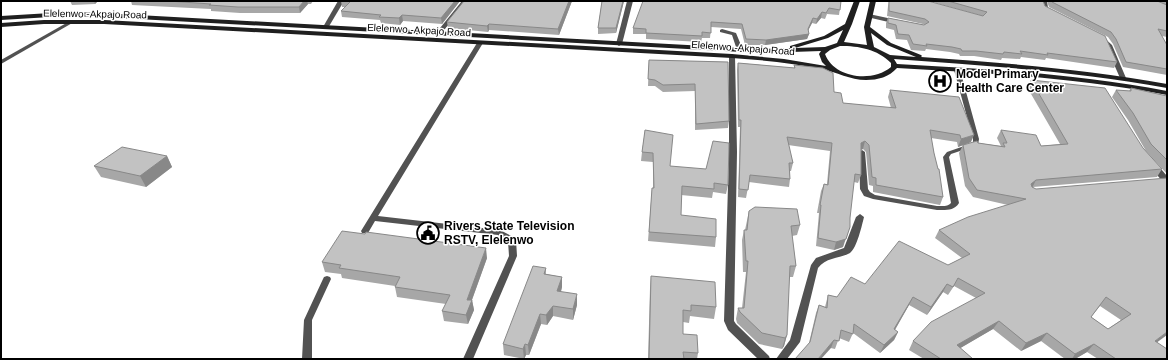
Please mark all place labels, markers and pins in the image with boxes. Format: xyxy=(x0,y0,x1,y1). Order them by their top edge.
place label: Model Primary Health Care Center xyxy=(956,67,1064,95)
hospital icon: Model Primary Health Care Center xyxy=(927,68,953,94)
place label: Rivers State Television RSTV, Elelenwo xyxy=(444,219,575,247)
public building icon: Rivers State Television RSTV, Elelenwo xyxy=(415,220,441,246)

